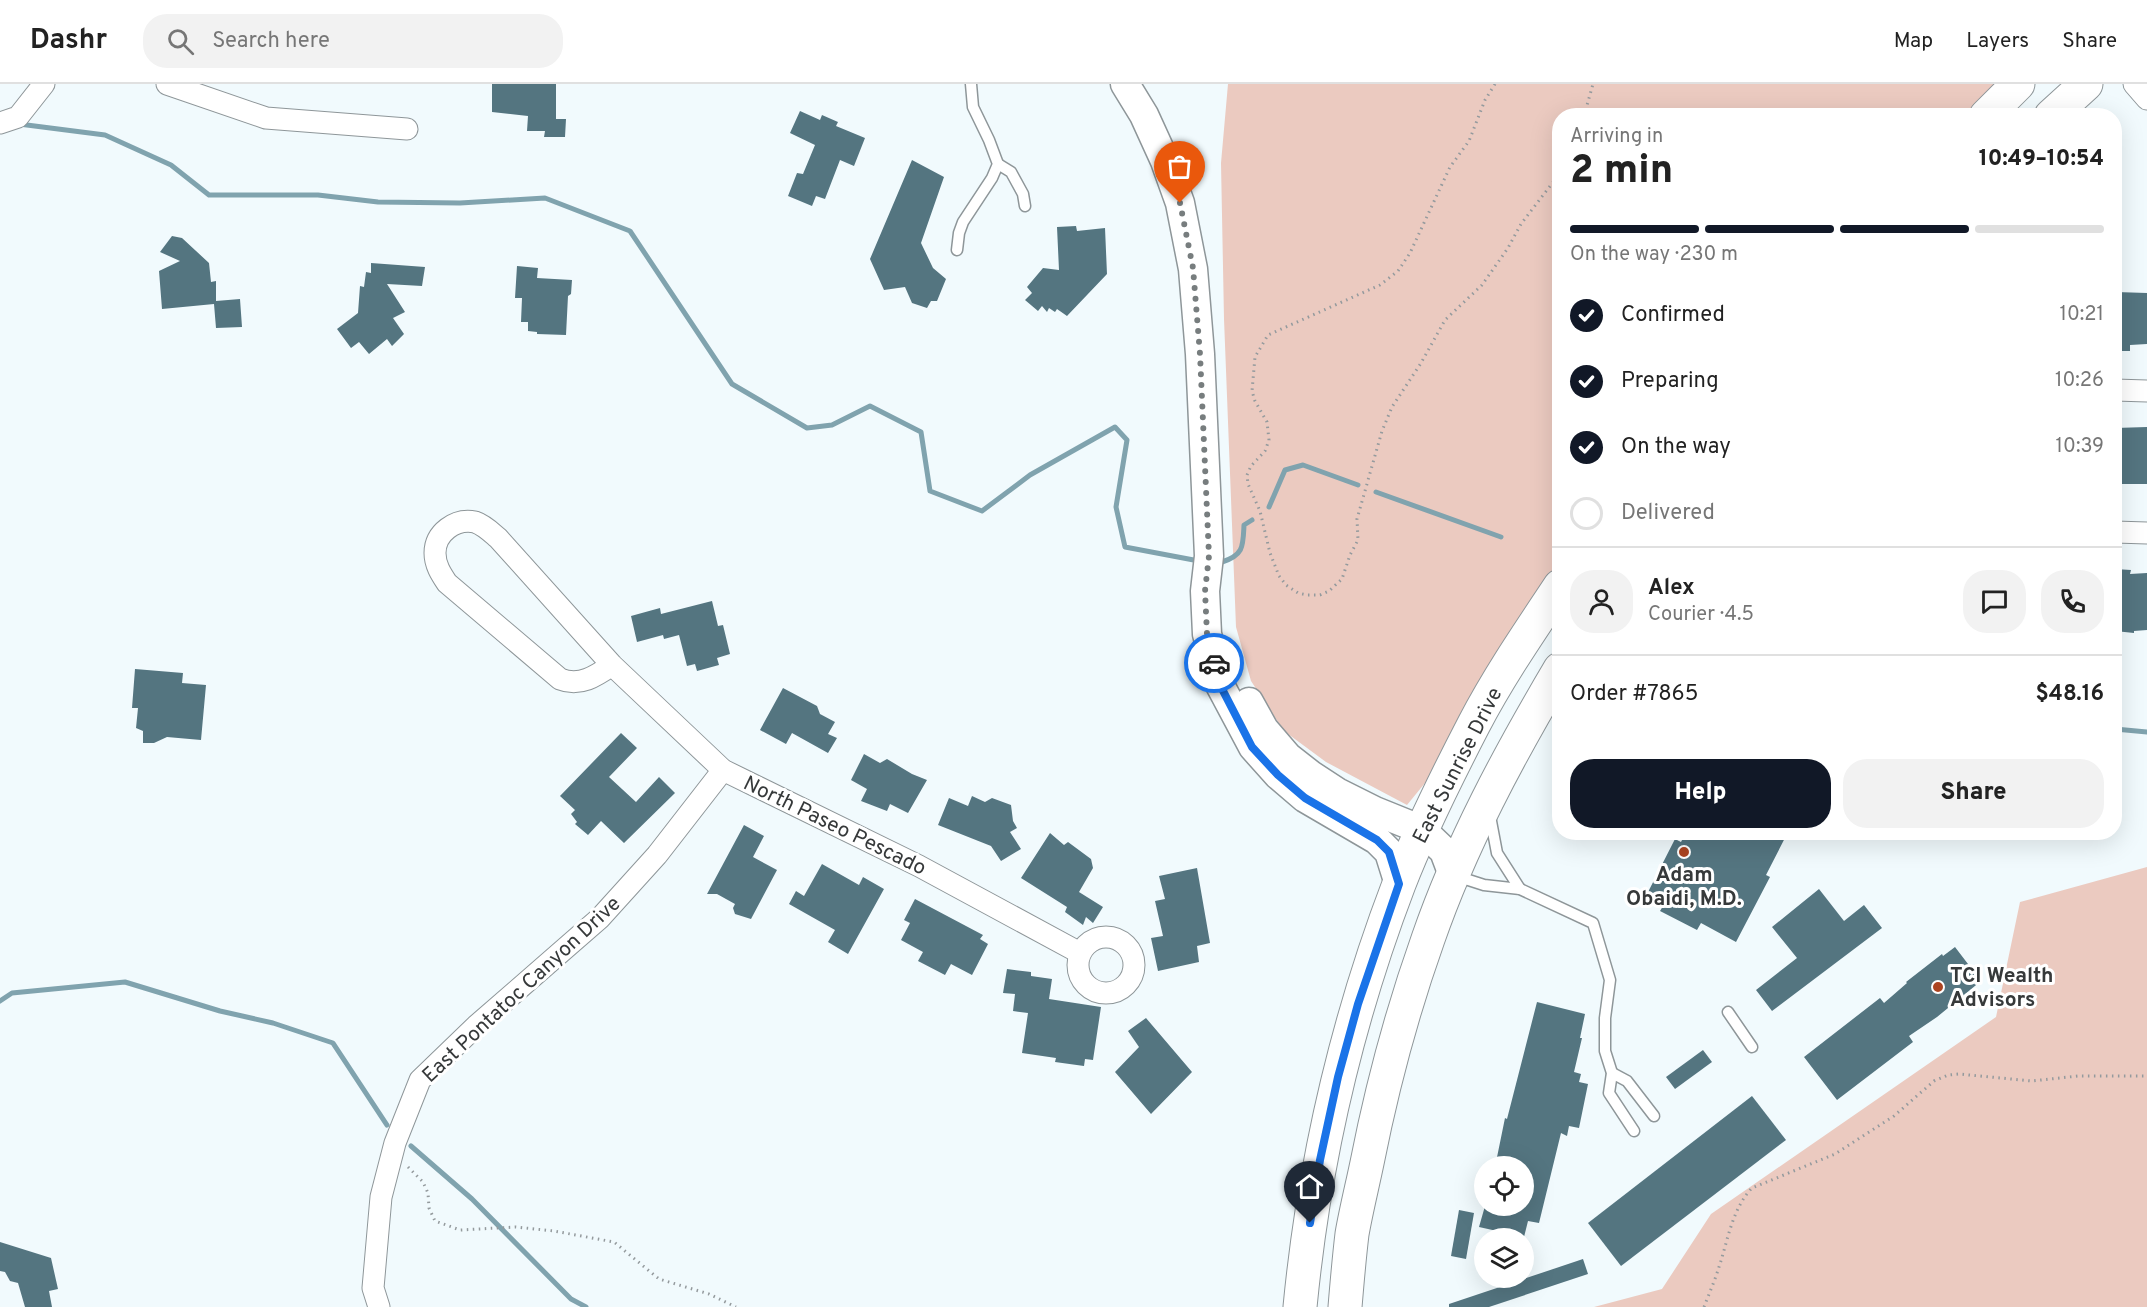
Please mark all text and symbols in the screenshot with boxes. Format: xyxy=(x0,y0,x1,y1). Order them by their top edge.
search box xyxy=(143,14,563,68)
text: Dashr xyxy=(30,23,107,59)
icon: search xyxy=(164,25,197,58)
text: Search here xyxy=(212,28,330,55)
text: Map xyxy=(1894,28,1933,55)
text: Layers xyxy=(1966,28,2029,55)
text: Share xyxy=(2062,28,2117,55)
text: Arriving in xyxy=(1570,124,1663,150)
pin xyxy=(1154,141,1205,203)
text: 10:49–10:54 xyxy=(1979,146,2104,173)
text: 2 min xyxy=(1570,148,1673,197)
icon: bag xyxy=(1163,150,1196,183)
text: On the way · 230 m xyxy=(1570,242,1738,268)
icon: check xyxy=(1570,299,1603,332)
text: Confirmed xyxy=(1621,302,1725,329)
text: 10:21 xyxy=(2060,302,2104,328)
icon: check xyxy=(1570,365,1603,398)
text: Preparing xyxy=(1621,368,1719,395)
text: 10:26 xyxy=(2055,368,2104,394)
icon: check xyxy=(1570,431,1603,464)
text: On the way xyxy=(1621,434,1731,461)
text: 10:39 xyxy=(2056,434,2104,460)
text: Delivered xyxy=(1621,500,1715,527)
button: person xyxy=(1570,570,1633,633)
button: chat xyxy=(1963,570,2026,633)
button: phone xyxy=(2041,570,2104,633)
text: Alex xyxy=(1648,575,1695,602)
text: Courier · 4.5 xyxy=(1648,602,1754,628)
courier xyxy=(1184,633,1244,693)
icon: car xyxy=(1198,647,1231,680)
text: Order #7865 xyxy=(1570,681,1698,708)
text: $48.16 xyxy=(2036,681,2104,708)
street label: East Sunrise Drive xyxy=(1407,683,1509,848)
button: Help xyxy=(1570,759,1831,828)
button: Share xyxy=(1843,759,2104,828)
street label: North Paseo Pescado xyxy=(738,770,930,882)
marker: Adam Obaidi, M.D. xyxy=(1677,845,1691,859)
place label: Adam Obaidi, M.D. xyxy=(1626,862,1742,913)
street label: East Pontatoc Canyon Drive xyxy=(417,891,627,1089)
place label: TCI Wealth Advisors xyxy=(1950,963,2053,1014)
marker: TCI Wealth Advisors xyxy=(1931,980,1945,994)
map controls xyxy=(1474,1156,1534,1288)
button: locate xyxy=(1474,1156,1534,1216)
pin xyxy=(1284,1161,1335,1223)
icon: home xyxy=(1293,1170,1326,1203)
button: layers xyxy=(1474,1228,1534,1288)

